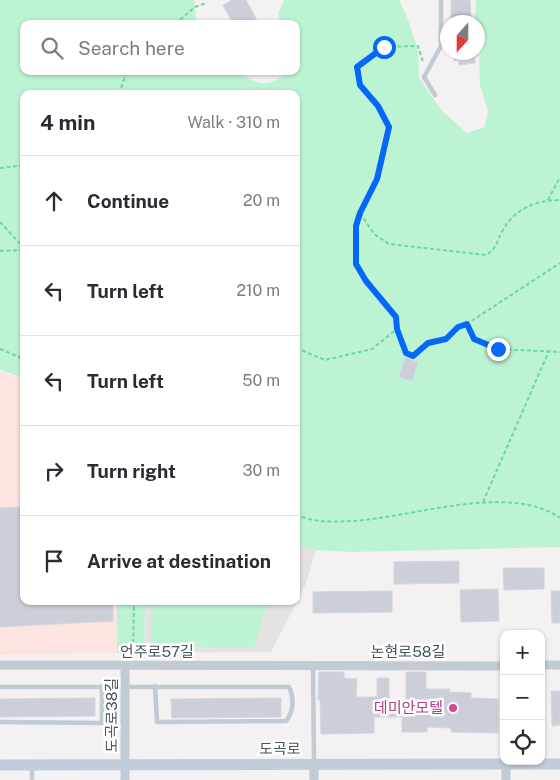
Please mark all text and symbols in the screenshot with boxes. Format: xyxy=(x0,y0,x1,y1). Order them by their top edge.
north arrow xyxy=(440,15,485,60)
search box xyxy=(20,20,300,75)
icon: search xyxy=(38,34,66,62)
route start xyxy=(373,36,396,59)
text: Search here xyxy=(78,37,185,59)
text: 4 min xyxy=(40,110,95,135)
text: Walk · 310 m xyxy=(187,113,280,132)
icon: ahead xyxy=(40,187,68,215)
text: Continue xyxy=(87,190,169,212)
text: 20 m xyxy=(243,191,280,210)
icon: left xyxy=(40,277,68,305)
text: Turn left xyxy=(87,280,164,302)
text: 210 m xyxy=(236,281,280,300)
route end xyxy=(487,338,510,361)
icon: left xyxy=(40,367,68,395)
text: Turn left xyxy=(87,370,164,392)
text: 50 m xyxy=(242,371,280,390)
icon: right xyxy=(40,457,68,485)
text: Turn right xyxy=(87,460,176,482)
text: 30 m xyxy=(243,461,280,480)
icon: arrive xyxy=(40,547,68,575)
text: Arrive at destination xyxy=(87,550,271,572)
map controls xyxy=(500,630,545,765)
button: + xyxy=(500,630,545,675)
street label: 언주로57길 xyxy=(120,643,194,660)
street label: 논현로58길 xyxy=(371,643,445,660)
button: − xyxy=(500,675,545,720)
street label: 도곡로38길 xyxy=(103,678,120,752)
place label: 데미안모텔 xyxy=(374,699,443,716)
marker: 데미안모텔 xyxy=(447,702,459,714)
button: locate xyxy=(500,720,545,765)
street label: 도곡로 xyxy=(259,740,301,757)

